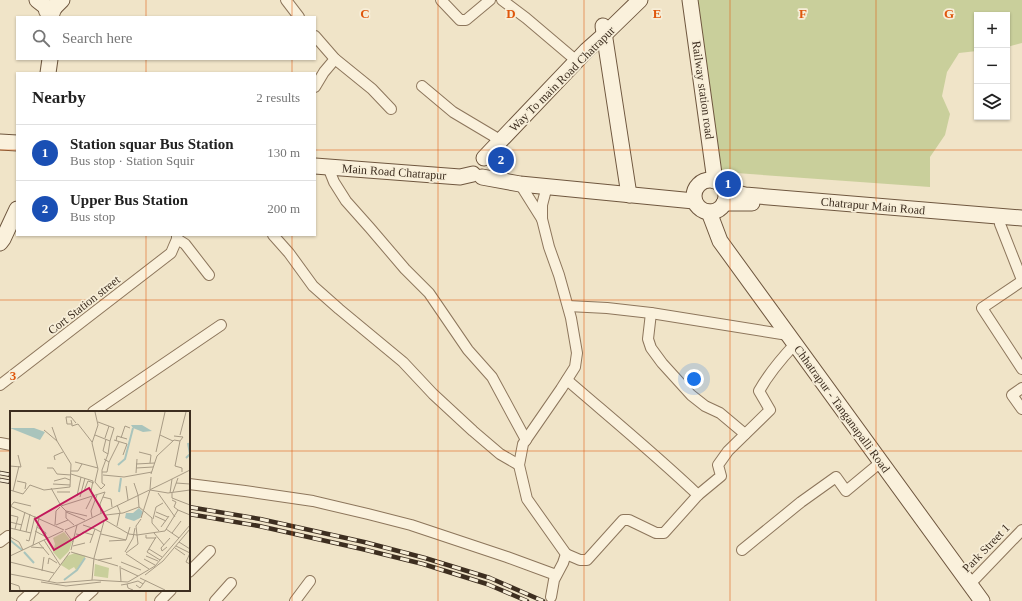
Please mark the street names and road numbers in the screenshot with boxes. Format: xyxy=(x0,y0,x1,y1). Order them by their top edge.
street label: Way To main Road Chatrapur xyxy=(506,23,618,135)
street label: Railway station road xyxy=(689,40,717,140)
street label: Main Road Chatrapur xyxy=(341,161,447,183)
street label: Chatrapur Main Road xyxy=(820,194,926,218)
street label: Cort Station street xyxy=(45,272,123,337)
street label: Chhatrapur - Tanganapalli Road xyxy=(791,343,893,475)
street label: Park Street 1 xyxy=(959,521,1013,575)

